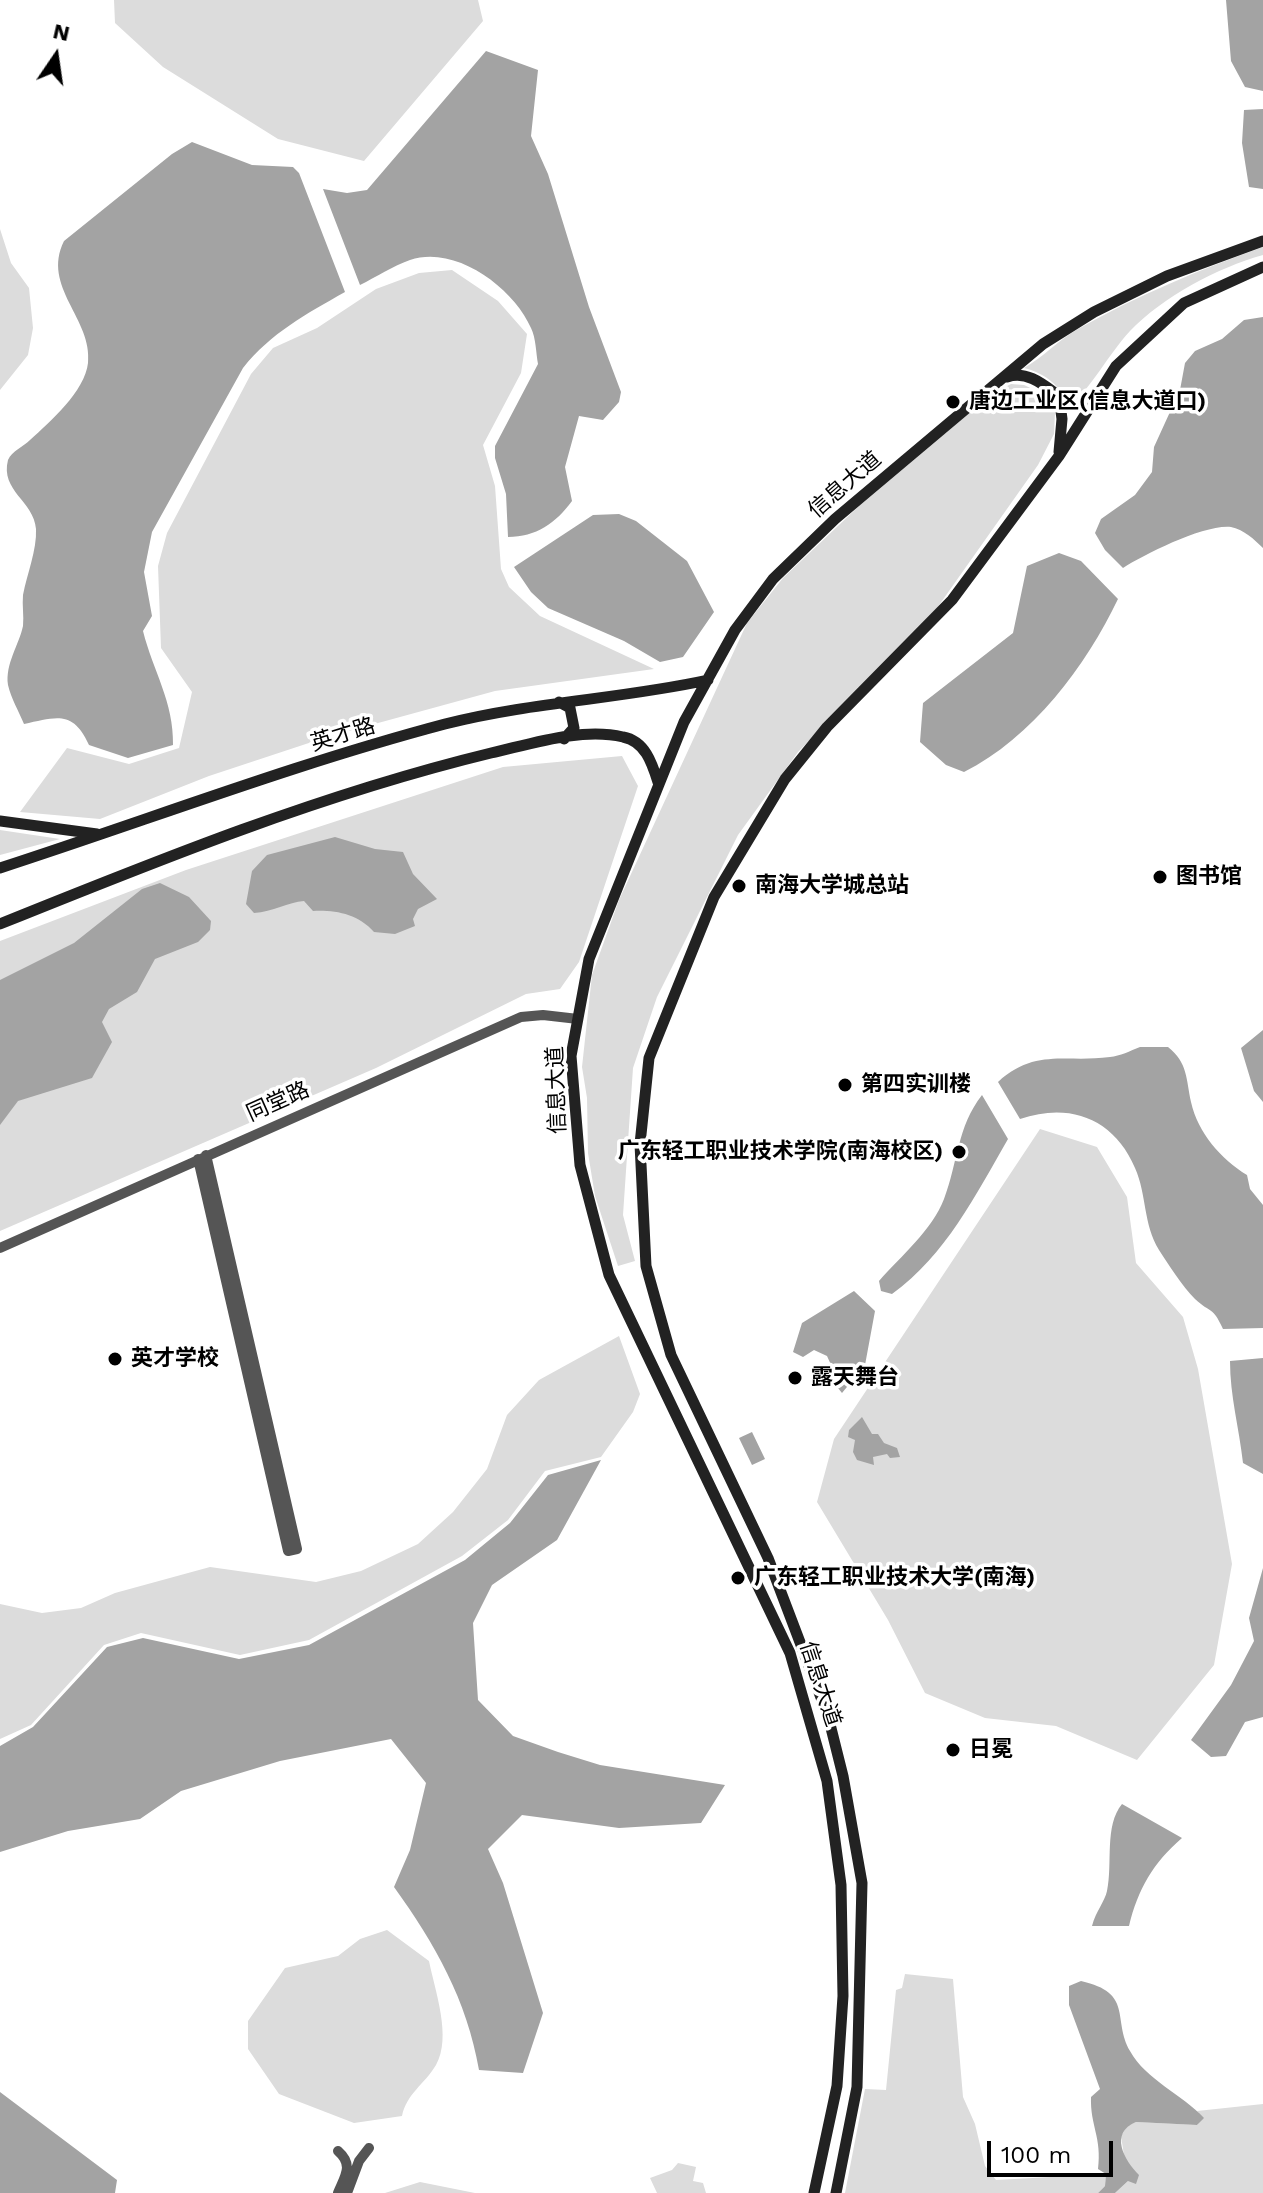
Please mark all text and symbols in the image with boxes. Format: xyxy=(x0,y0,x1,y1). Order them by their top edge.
north arrow xyxy=(16,16,96,96)
text: N xyxy=(51,18,72,46)
place label: 唐边工业区(信息大道口) xyxy=(969,389,1206,415)
marker: 唐边工业区(信息大道口) xyxy=(944,393,962,411)
street label: 信息大道 xyxy=(803,446,887,524)
street label: 英才路 xyxy=(308,713,378,757)
place label: 图书馆 xyxy=(1176,864,1242,890)
marker: 图书馆 xyxy=(1151,868,1169,886)
place label: 南海大学城总站 xyxy=(755,873,909,899)
marker: 南海大学城总站 xyxy=(730,877,748,895)
street label: 信息大道 xyxy=(542,1046,572,1134)
place label: 第四实训楼 xyxy=(861,1072,971,1098)
marker: 第四实训楼 xyxy=(836,1076,854,1094)
street label: 同堂路 xyxy=(242,1077,314,1127)
place label: 广东轻工职业技术学院(南海校区) xyxy=(618,1139,943,1165)
marker: 广东轻工职业技术学院(南海校区) xyxy=(950,1143,968,1161)
place label: 英才学校 xyxy=(131,1346,219,1372)
marker: 英才学校 xyxy=(106,1350,124,1368)
place label: 露天舞台 xyxy=(811,1365,899,1391)
marker: 露天舞台 xyxy=(786,1369,804,1387)
place label: 广东轻工职业技术大学(南海) xyxy=(754,1565,1035,1591)
marker: 广东轻工职业技术大学(南海) xyxy=(729,1569,747,1587)
street label: 信息大道 xyxy=(794,1638,846,1730)
place label: 日冕 xyxy=(969,1737,1013,1763)
marker: 日冕 xyxy=(944,1741,962,1759)
scale bar xyxy=(991,2125,1117,2175)
text: 100 m xyxy=(1001,2141,1071,2169)

